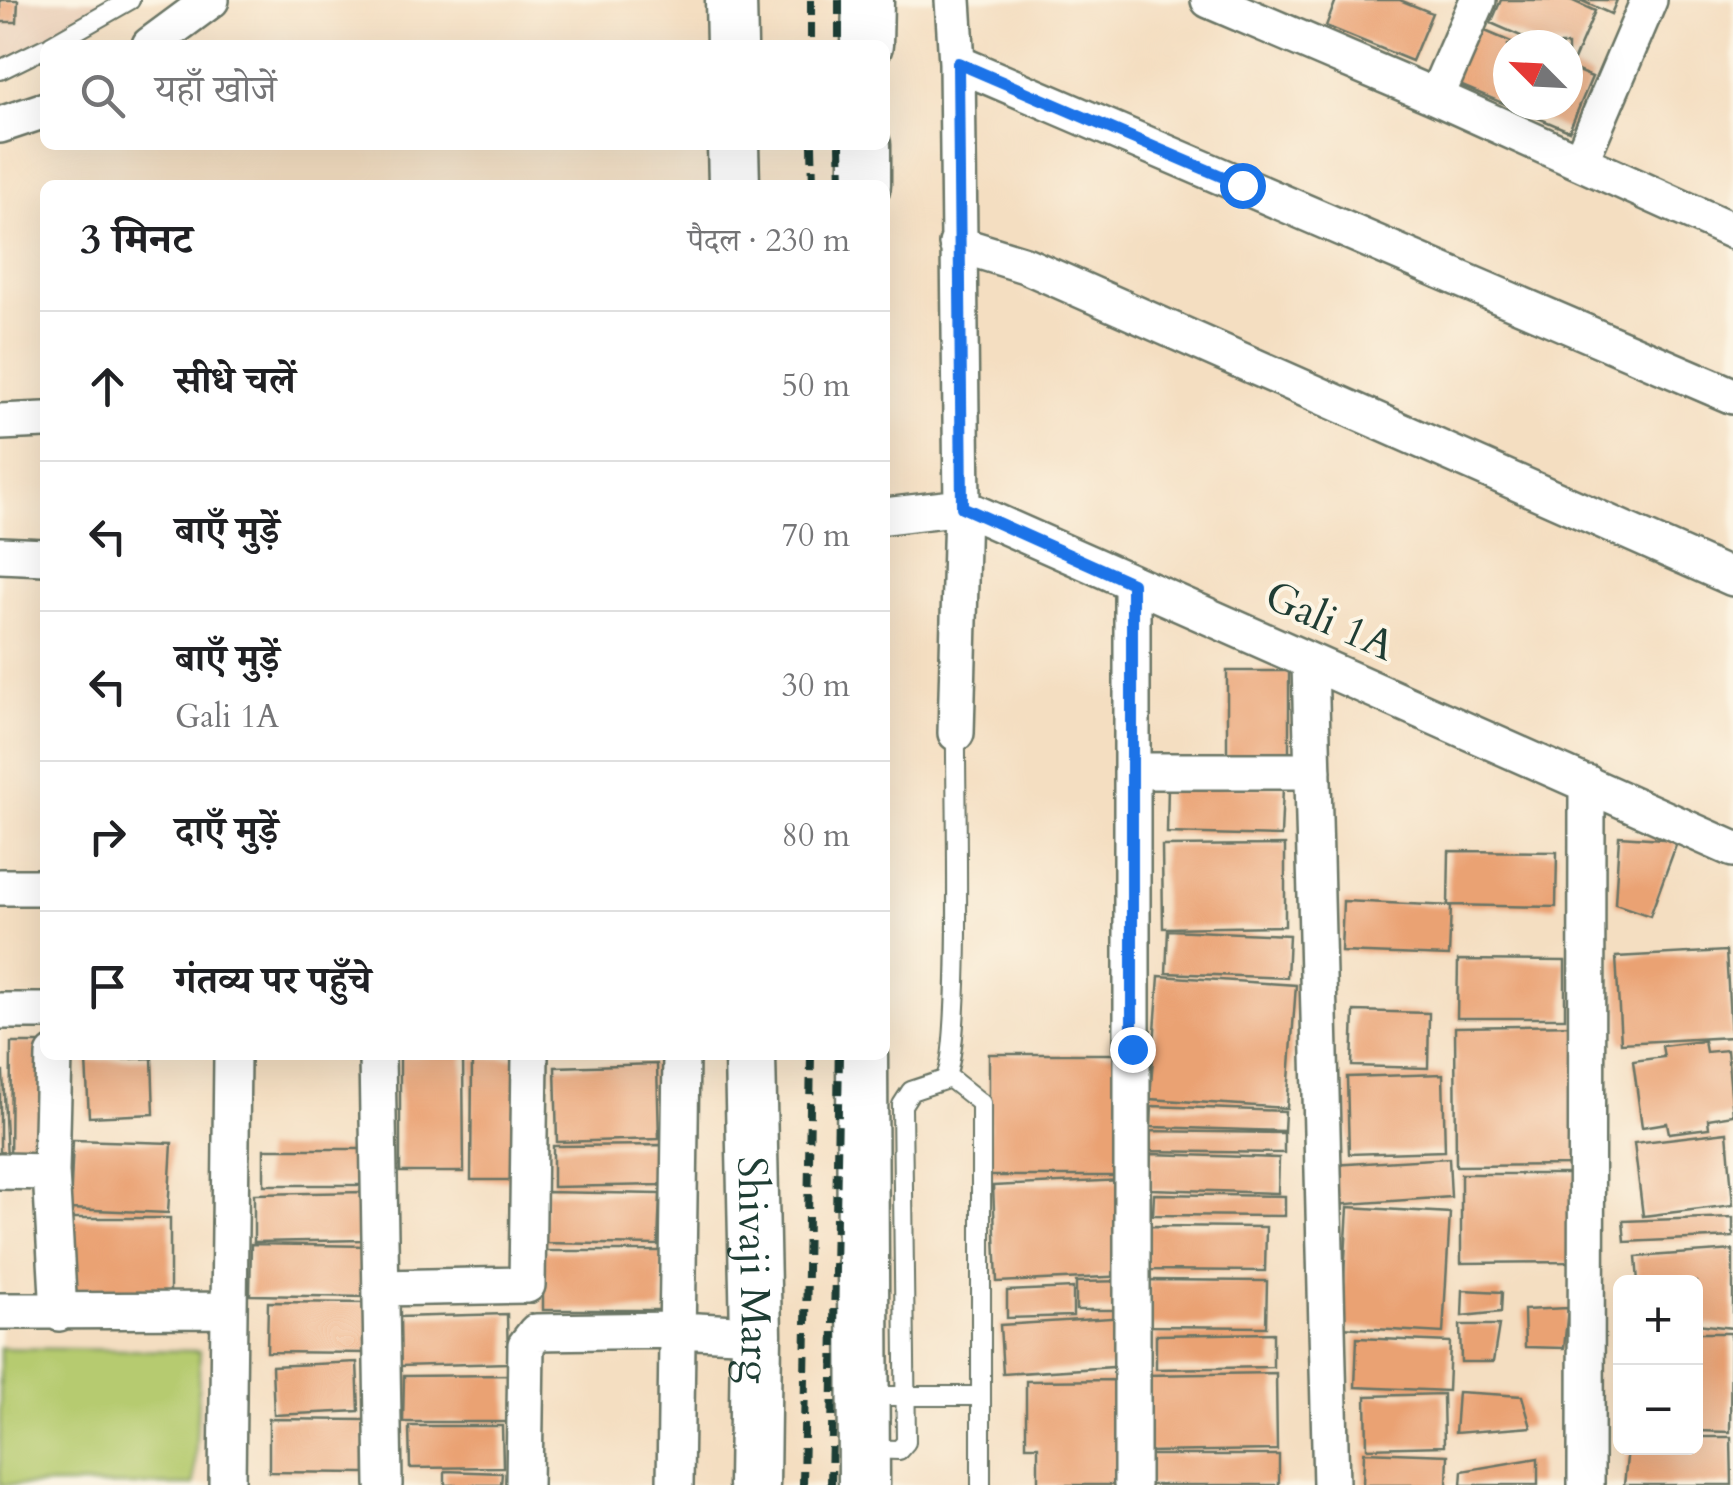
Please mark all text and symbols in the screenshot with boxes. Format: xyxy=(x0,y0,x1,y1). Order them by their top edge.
north arrow xyxy=(1493,30,1583,120)
search box xyxy=(40,40,890,150)
text: यहाँ खोजें xyxy=(155,64,276,116)
icon: search xyxy=(75,68,130,123)
route start xyxy=(1220,163,1266,209)
text: 3 मिनट xyxy=(80,211,192,268)
text: पैदल · 230 m xyxy=(688,219,850,263)
text: सीधे चलें xyxy=(175,355,295,407)
icon: ahead xyxy=(80,359,135,414)
text: 50 m xyxy=(782,364,850,408)
text: बाएँ मुड़ें xyxy=(175,505,279,557)
icon: left xyxy=(80,509,135,564)
text: 70 m xyxy=(782,514,850,558)
street label: Gali 1A xyxy=(1256,567,1404,675)
text: बाएँ मुड़ें xyxy=(175,633,279,685)
icon: left xyxy=(80,659,135,714)
text: 30 m xyxy=(782,664,850,708)
text: Gali 1A xyxy=(175,695,279,739)
text: दाएँ मुड़ें xyxy=(175,805,278,857)
icon: right xyxy=(80,809,135,864)
text: 80 m xyxy=(782,814,850,858)
text: गंतव्य पर पहुँचे xyxy=(175,955,371,1007)
icon: arrive xyxy=(80,959,135,1014)
route end xyxy=(1110,1027,1156,1073)
street label: Shivaji Marg xyxy=(724,1156,785,1384)
map controls xyxy=(1613,1275,1703,1455)
button: + xyxy=(1613,1275,1703,1365)
button: − xyxy=(1613,1365,1703,1455)

